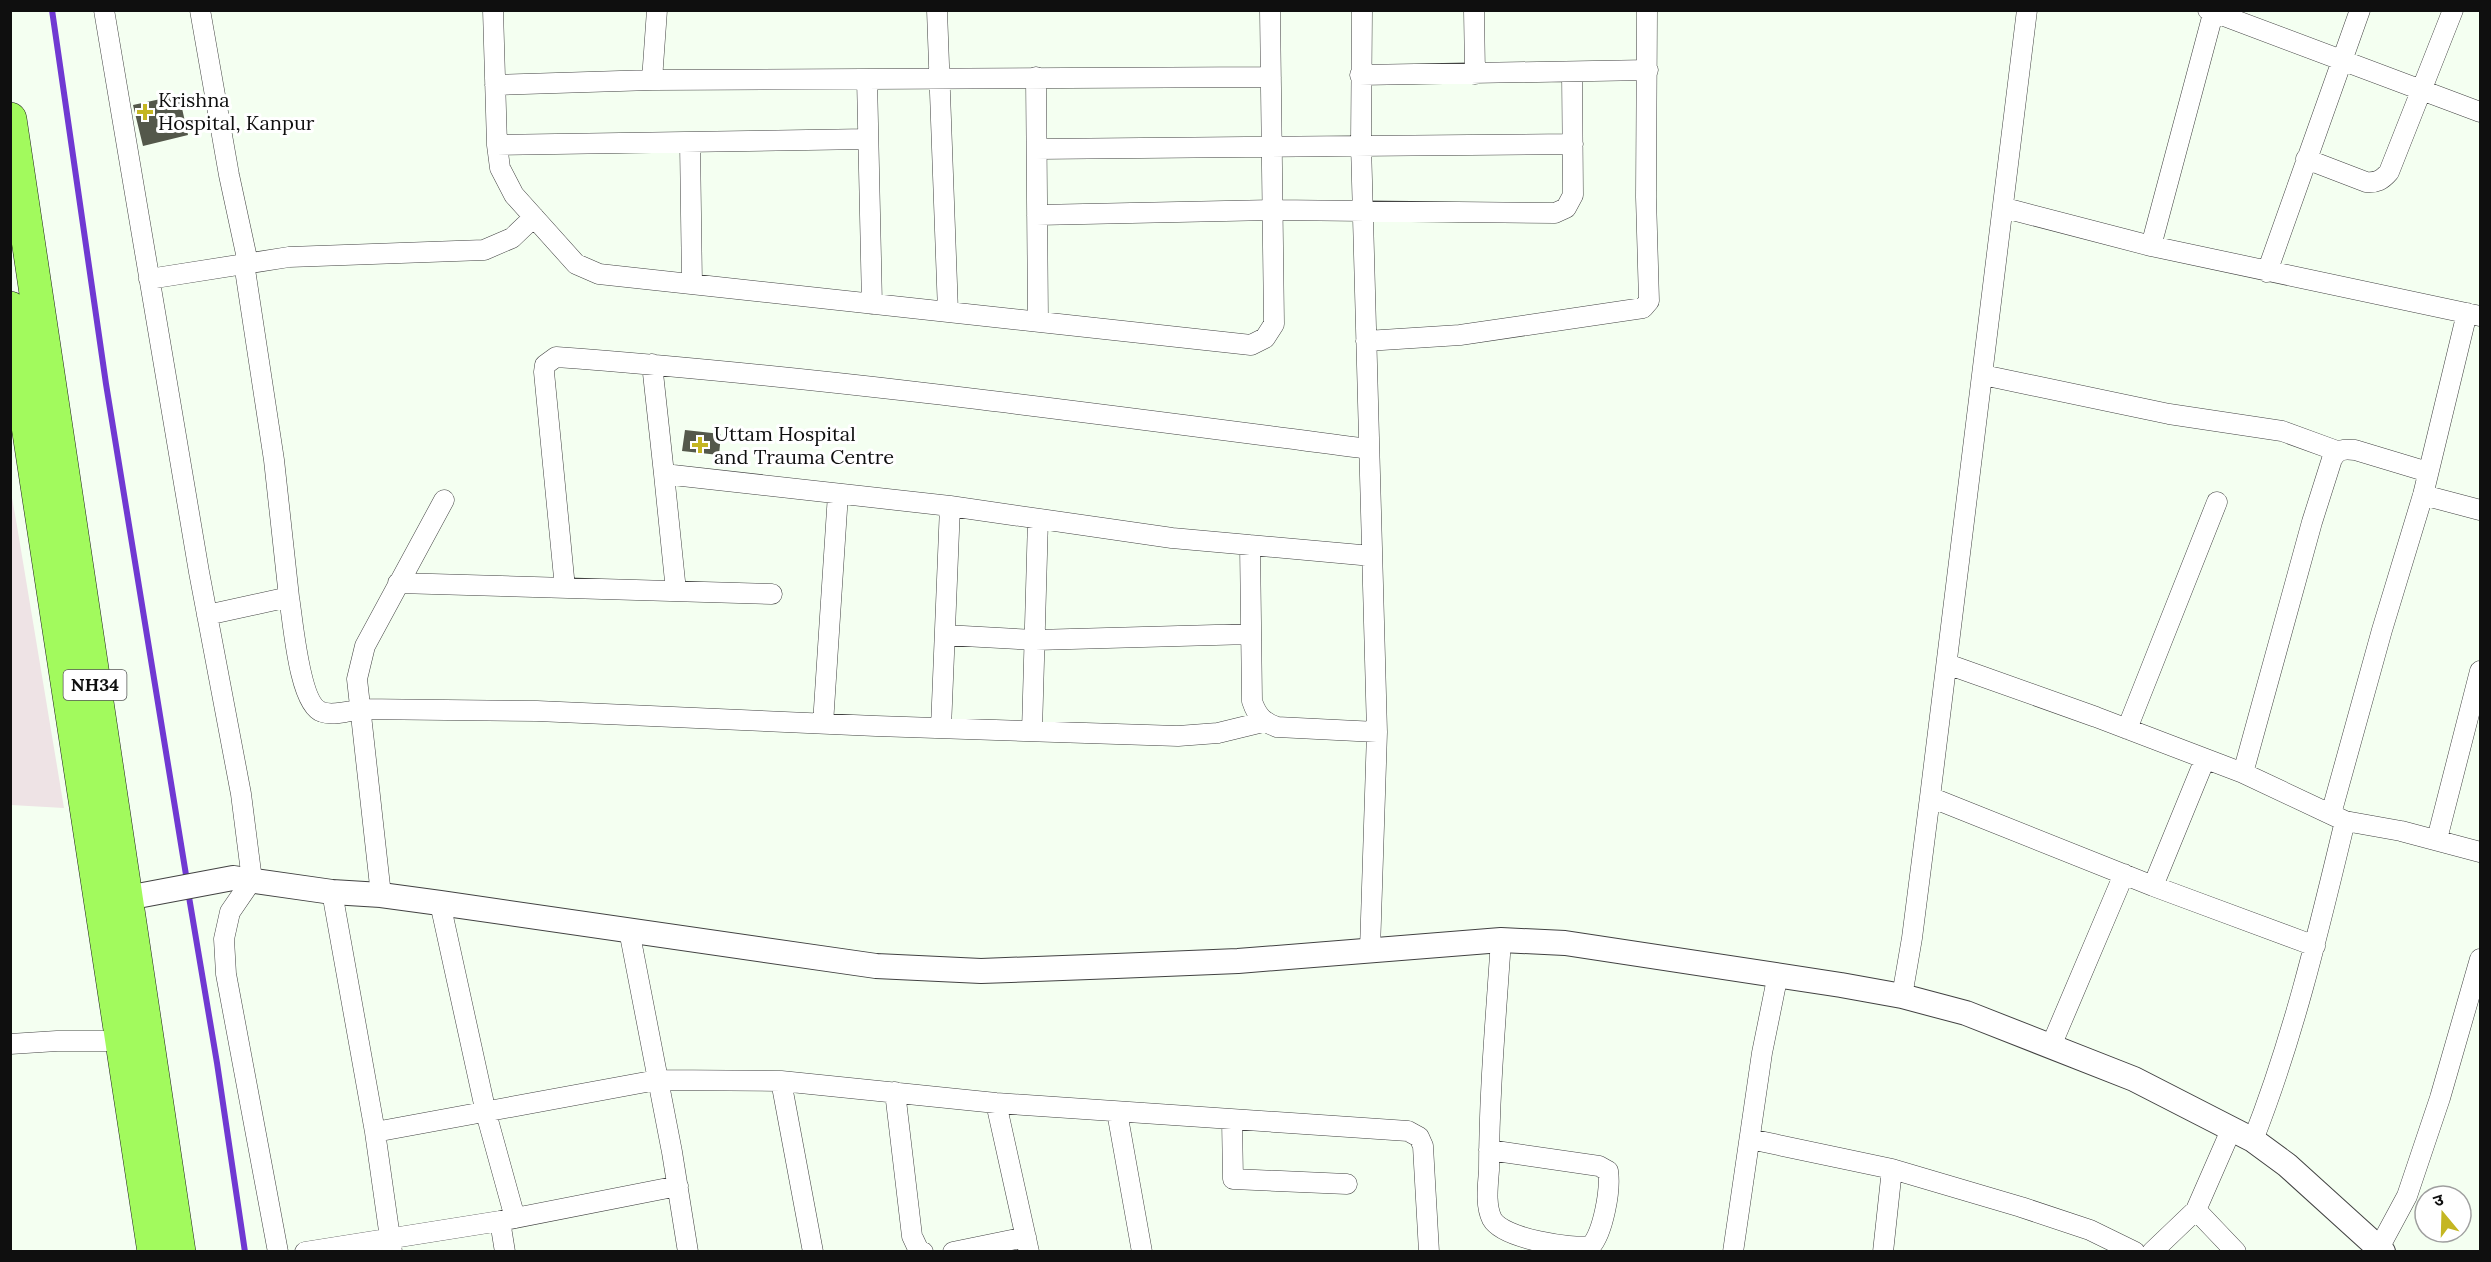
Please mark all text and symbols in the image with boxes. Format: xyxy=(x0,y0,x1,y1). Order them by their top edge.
place label: Krishna Hospital, Kanpur xyxy=(158,87,315,135)
marker: Krishna Hospital, Kanpur xyxy=(136,103,154,121)
place label: Uttam Hospital and Trauma Centre xyxy=(714,421,894,469)
marker: Uttam Hospital and Trauma Centre xyxy=(691,436,709,454)
road number: NH34 xyxy=(64,670,127,700)
north arrow xyxy=(2413,1184,2473,1244)
text: उ xyxy=(2430,1189,2446,1211)

